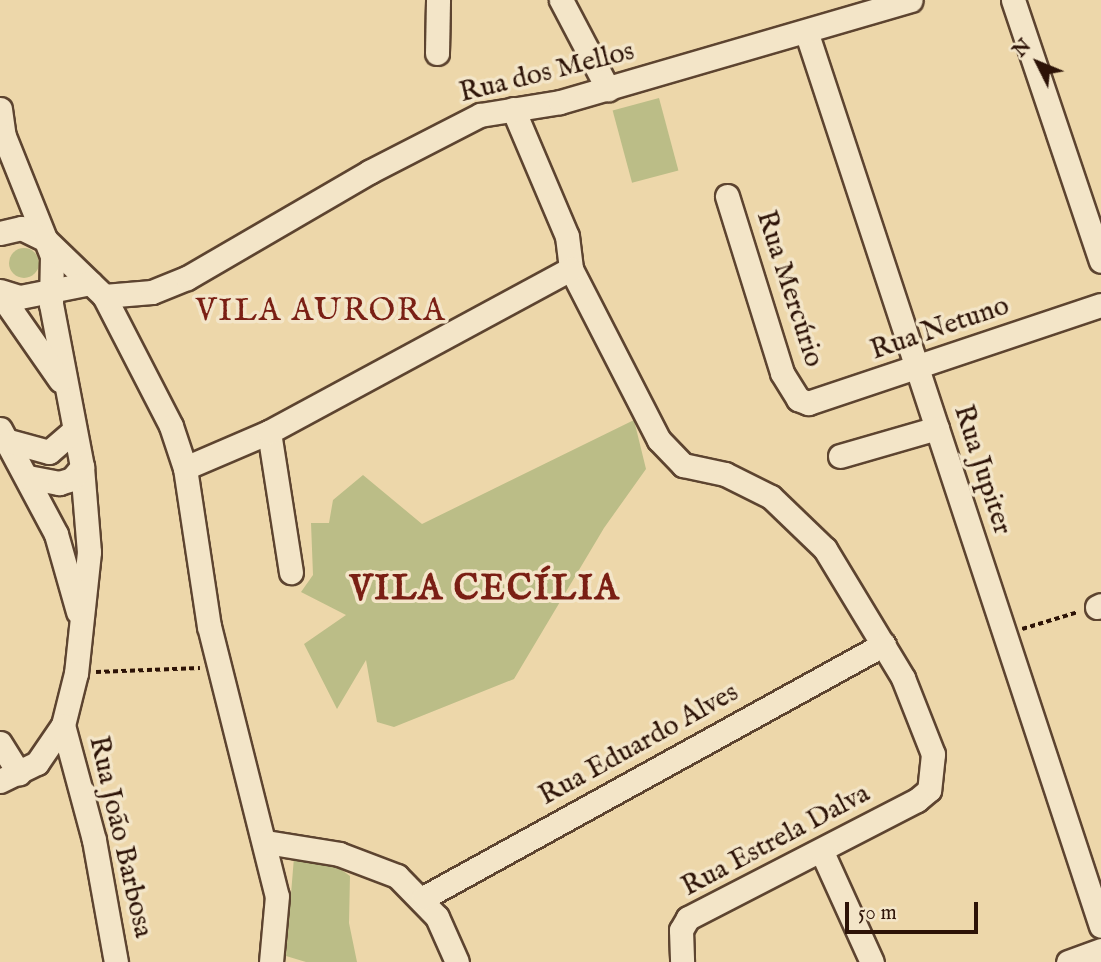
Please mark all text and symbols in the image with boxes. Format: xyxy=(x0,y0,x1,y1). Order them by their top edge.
north arrow xyxy=(1003,28,1073,98)
text: N xyxy=(1008,34,1037,63)
street label: Rua dos Mellos xyxy=(456,35,638,111)
street label: Rua Mercúrio xyxy=(748,207,830,371)
street label: Rua Netuno xyxy=(866,290,1014,368)
district label: VILA AURORA xyxy=(197,293,445,331)
street label: Rua Jupiter xyxy=(945,401,1019,539)
district label: VILA CECÍLIA xyxy=(351,569,619,611)
street label: Rua Eduardo Alves xyxy=(534,676,744,814)
street label: Rua João Barbosa xyxy=(80,733,160,941)
street label: Rua Estrela Dalva xyxy=(676,777,876,905)
scale bar xyxy=(849,888,982,932)
text: 50 m xyxy=(858,900,897,927)

